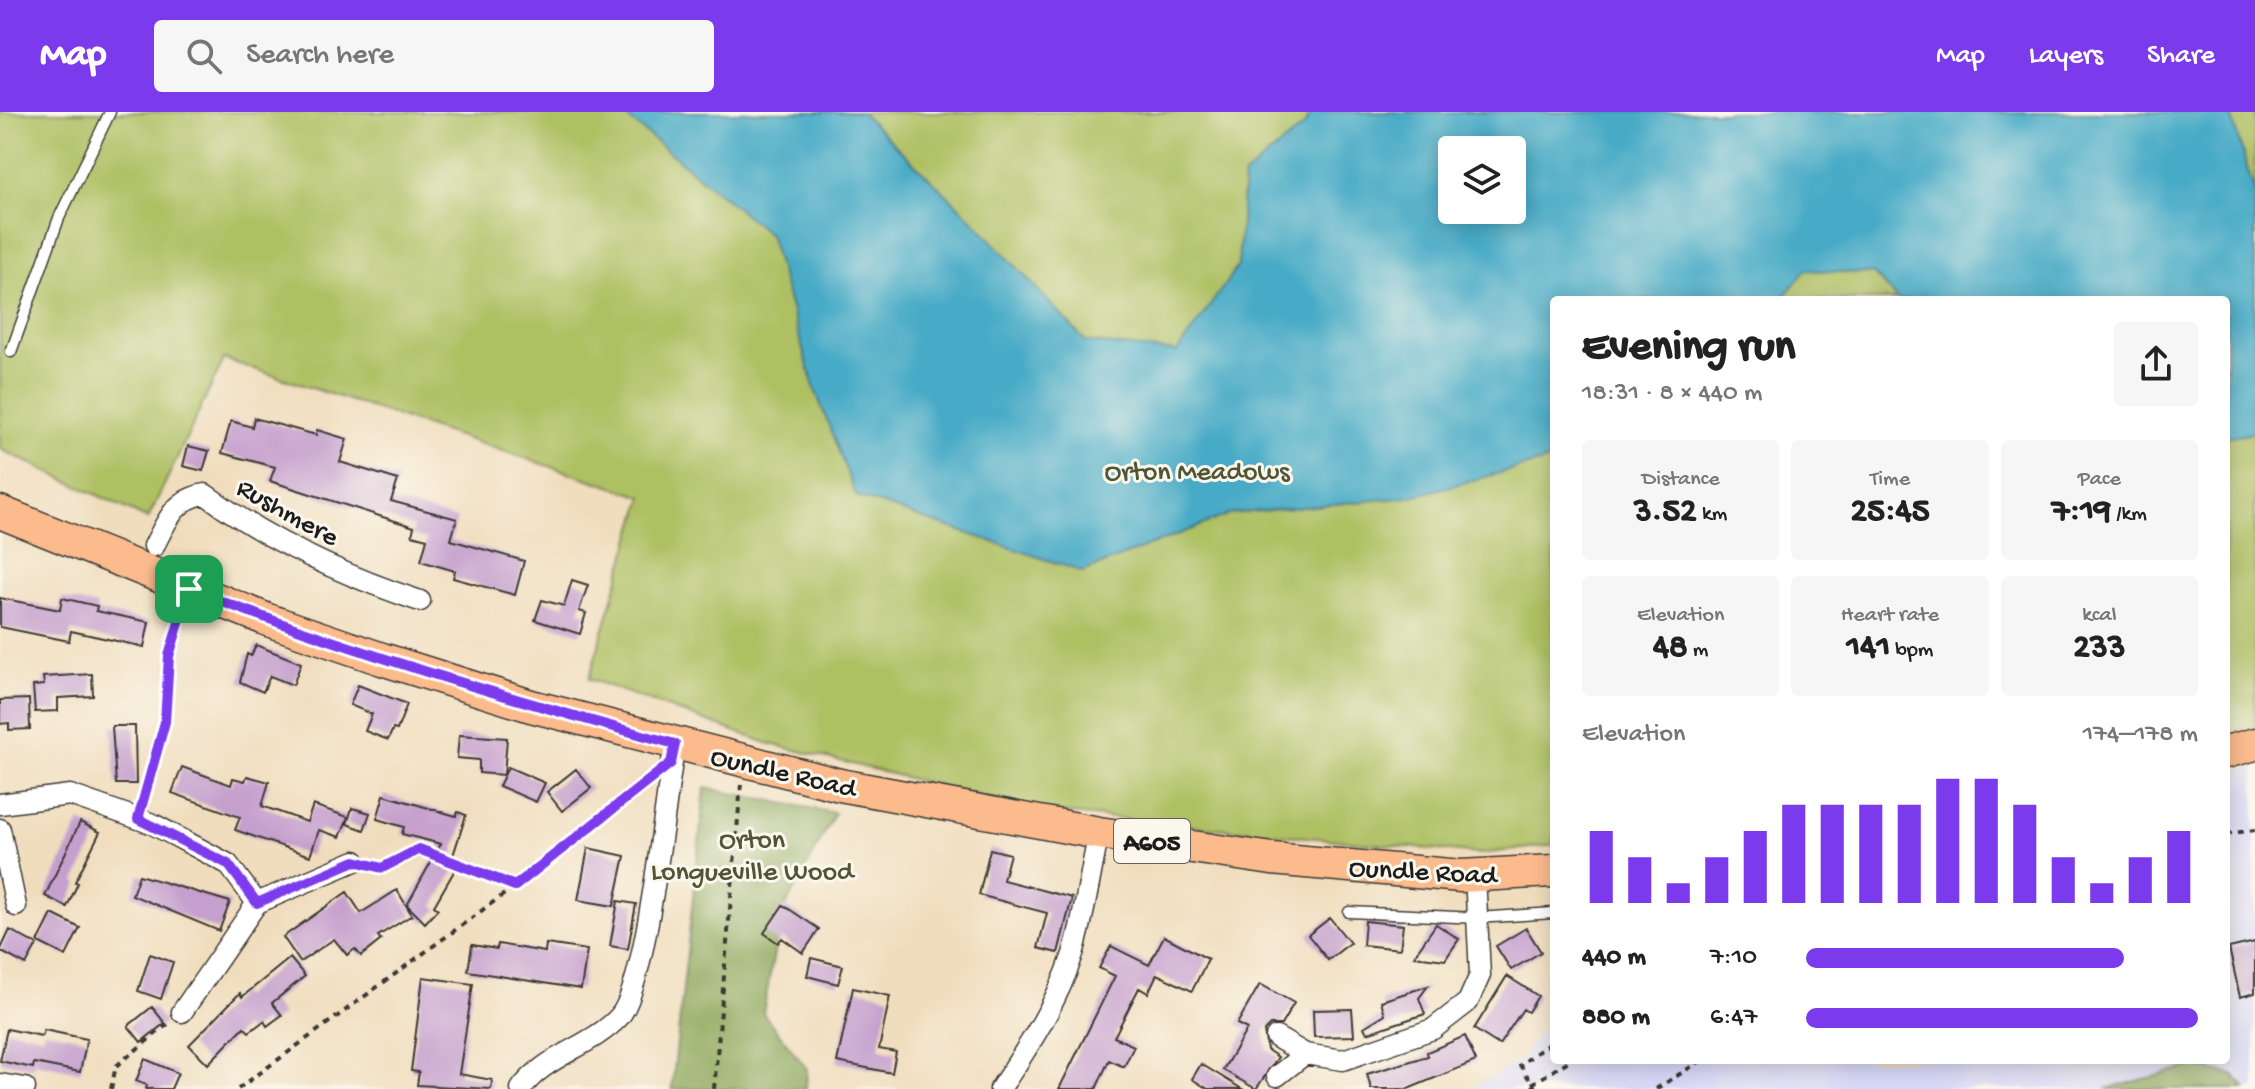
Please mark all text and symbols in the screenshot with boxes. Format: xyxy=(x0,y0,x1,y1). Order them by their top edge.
search box xyxy=(154,20,714,92)
text: Map xyxy=(40,34,106,78)
icon: search xyxy=(182,34,226,78)
text: Search here xyxy=(246,39,394,74)
text: Map xyxy=(1936,40,1985,73)
text: Layers xyxy=(2029,40,2103,73)
text: Share xyxy=(2147,40,2215,73)
map controls xyxy=(1438,136,1526,224)
button: layers xyxy=(1438,136,1526,224)
button: share xyxy=(2114,322,2198,406)
text: Evening run xyxy=(1582,323,1795,375)
text: 18:31 · 8 × 440 m xyxy=(1582,379,1762,410)
park label: Orton Meadows xyxy=(1104,457,1290,490)
text: Distance xyxy=(1642,467,1720,493)
text: Time xyxy=(1870,467,1910,493)
text: Pace xyxy=(2078,467,2121,493)
street label: Rushmere xyxy=(230,472,344,556)
text: 3.52 xyxy=(1634,493,1697,533)
text: 25:45 xyxy=(1850,493,1930,533)
text: 7:19 xyxy=(2052,493,2111,533)
text: km xyxy=(1697,502,1727,528)
text: /km xyxy=(2111,502,2147,528)
pin xyxy=(155,555,223,623)
icon: arrive xyxy=(167,567,211,611)
text: Elevation xyxy=(1637,603,1724,629)
text: Heart rate xyxy=(1841,603,1939,629)
text: kcal xyxy=(2082,603,2116,629)
text: 48 xyxy=(1653,629,1688,669)
text: 141 xyxy=(1847,629,1890,669)
text: 233 xyxy=(2073,629,2125,669)
text: m xyxy=(1688,638,1708,664)
text: bpm xyxy=(1890,638,1933,664)
text: Elevation xyxy=(1582,720,1685,751)
text: 174–178 m xyxy=(2083,720,2198,751)
street label: Oundle Road xyxy=(707,742,861,808)
road number: A605 xyxy=(1114,819,1190,863)
park label: Orton Longueville Wood xyxy=(651,825,856,890)
street label: Oundle Road xyxy=(1348,853,1500,894)
text: 440 m xyxy=(1582,943,1646,974)
text: 7:10 xyxy=(1710,943,1757,974)
text: 880 m xyxy=(1582,1003,1650,1034)
text: 6:47 xyxy=(1710,1003,1757,1034)

